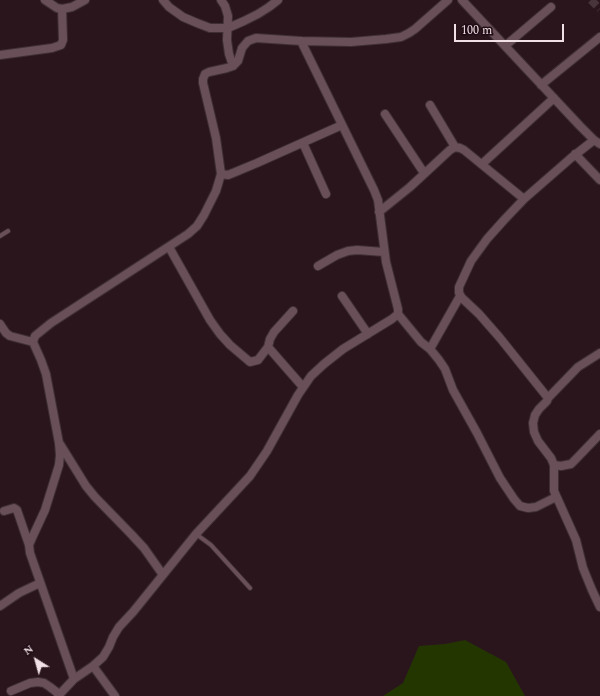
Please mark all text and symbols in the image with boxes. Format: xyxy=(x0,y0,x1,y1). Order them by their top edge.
scale bar xyxy=(456,16,566,42)
text: 100 m xyxy=(461,21,492,40)
north arrow xyxy=(16,640,56,680)
text: N xyxy=(20,641,37,660)

